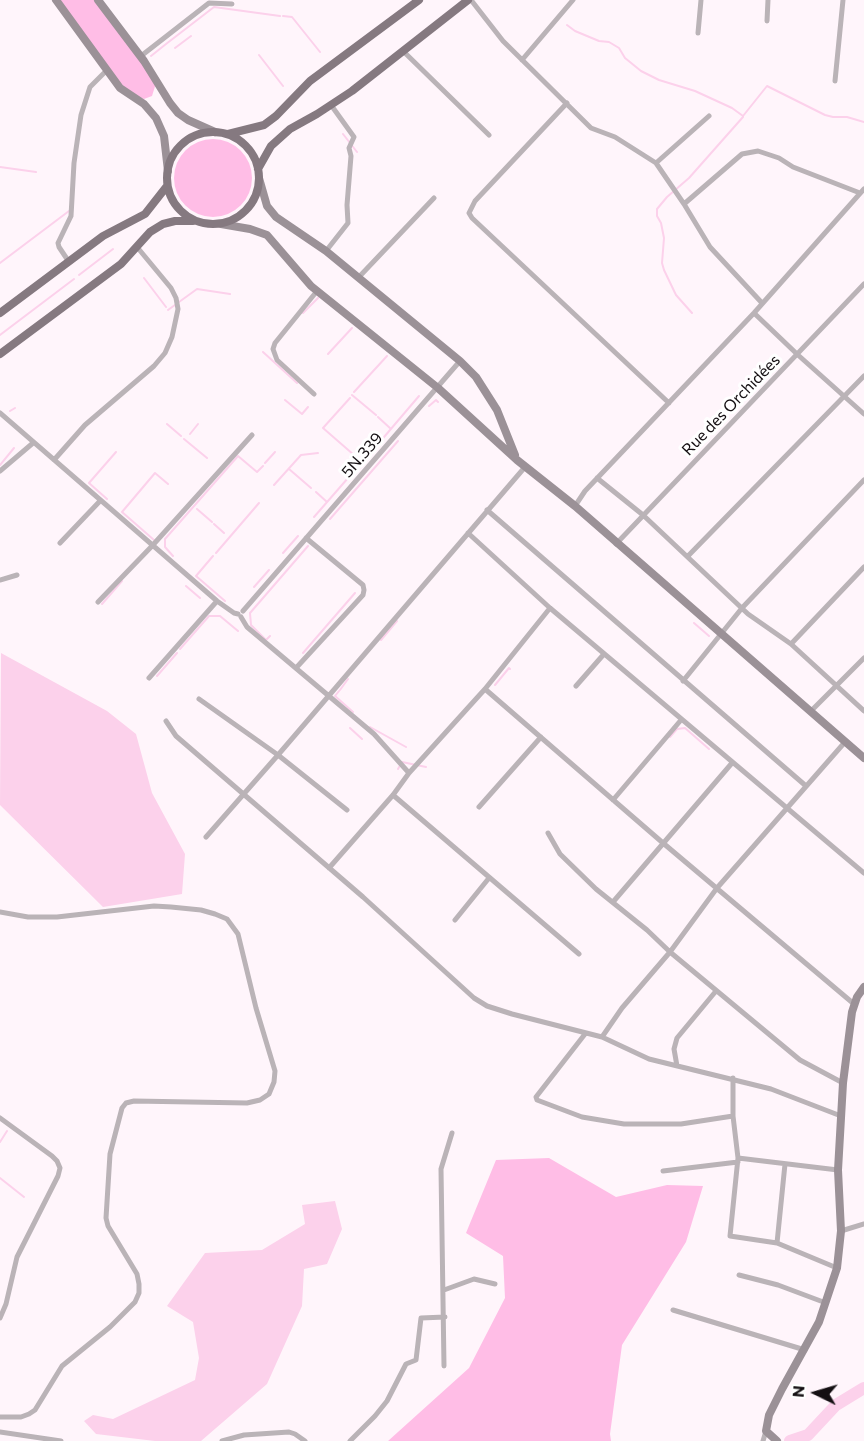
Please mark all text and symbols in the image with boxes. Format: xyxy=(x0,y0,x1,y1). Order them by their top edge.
street label: Rue des Orchidées xyxy=(678,351,784,459)
street label: 5N.339 xyxy=(337,429,387,481)
north arrow xyxy=(786,1363,846,1423)
text: N xyxy=(788,1385,808,1398)

